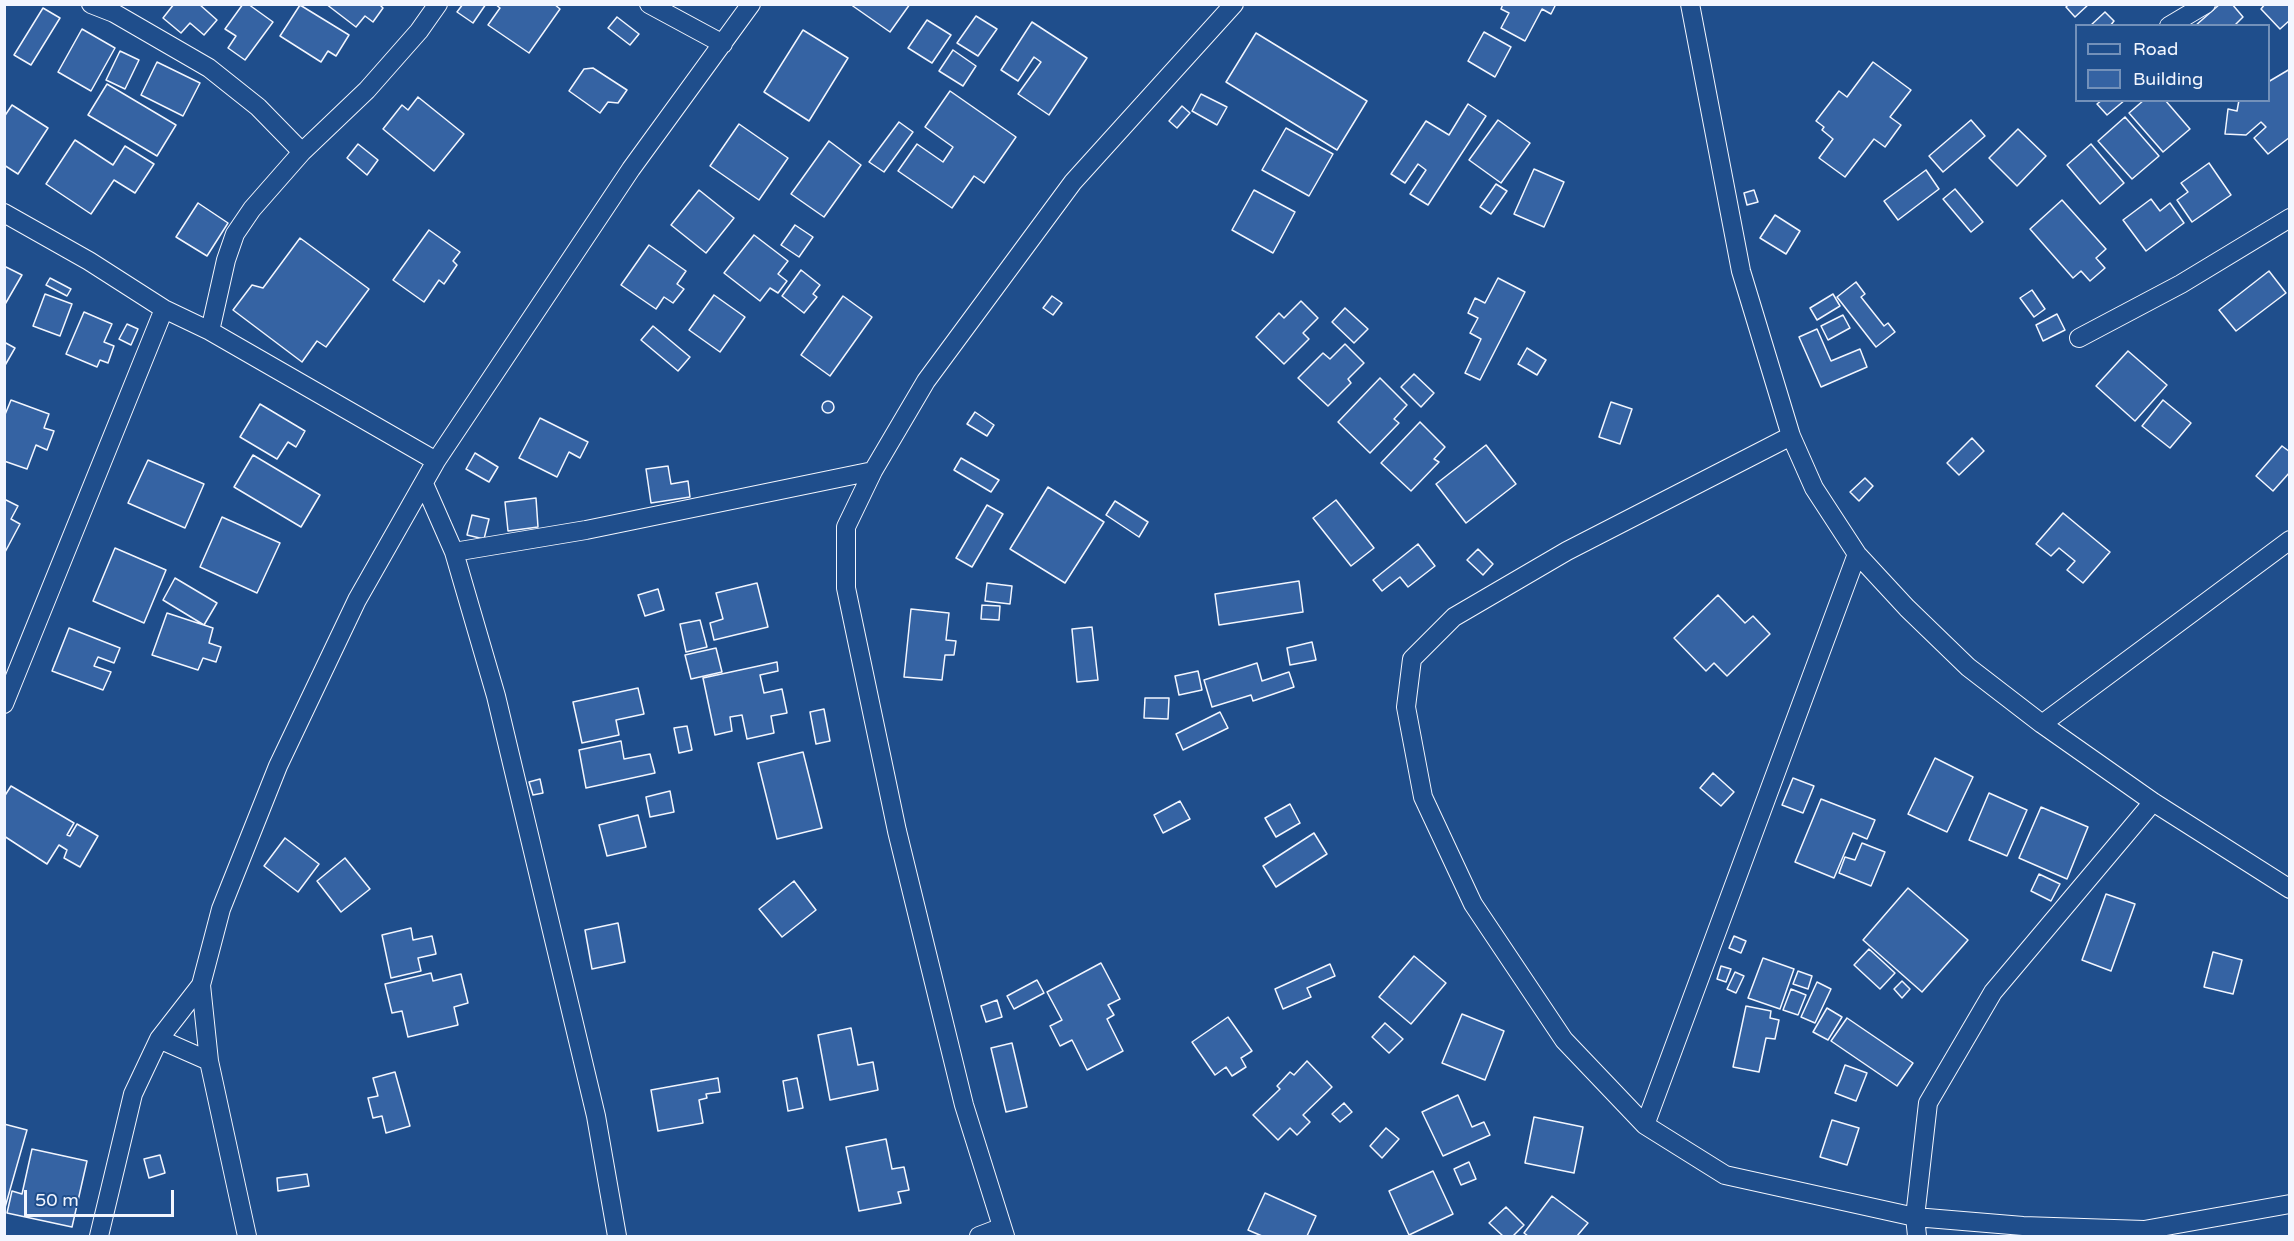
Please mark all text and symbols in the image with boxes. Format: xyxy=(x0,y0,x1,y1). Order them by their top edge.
legend xyxy=(2075,24,2270,102)
text: Road xyxy=(2133,38,2178,60)
text: Building xyxy=(2133,68,2203,90)
scale bar xyxy=(27,1178,177,1216)
text: 50 m xyxy=(35,1189,79,1211)

